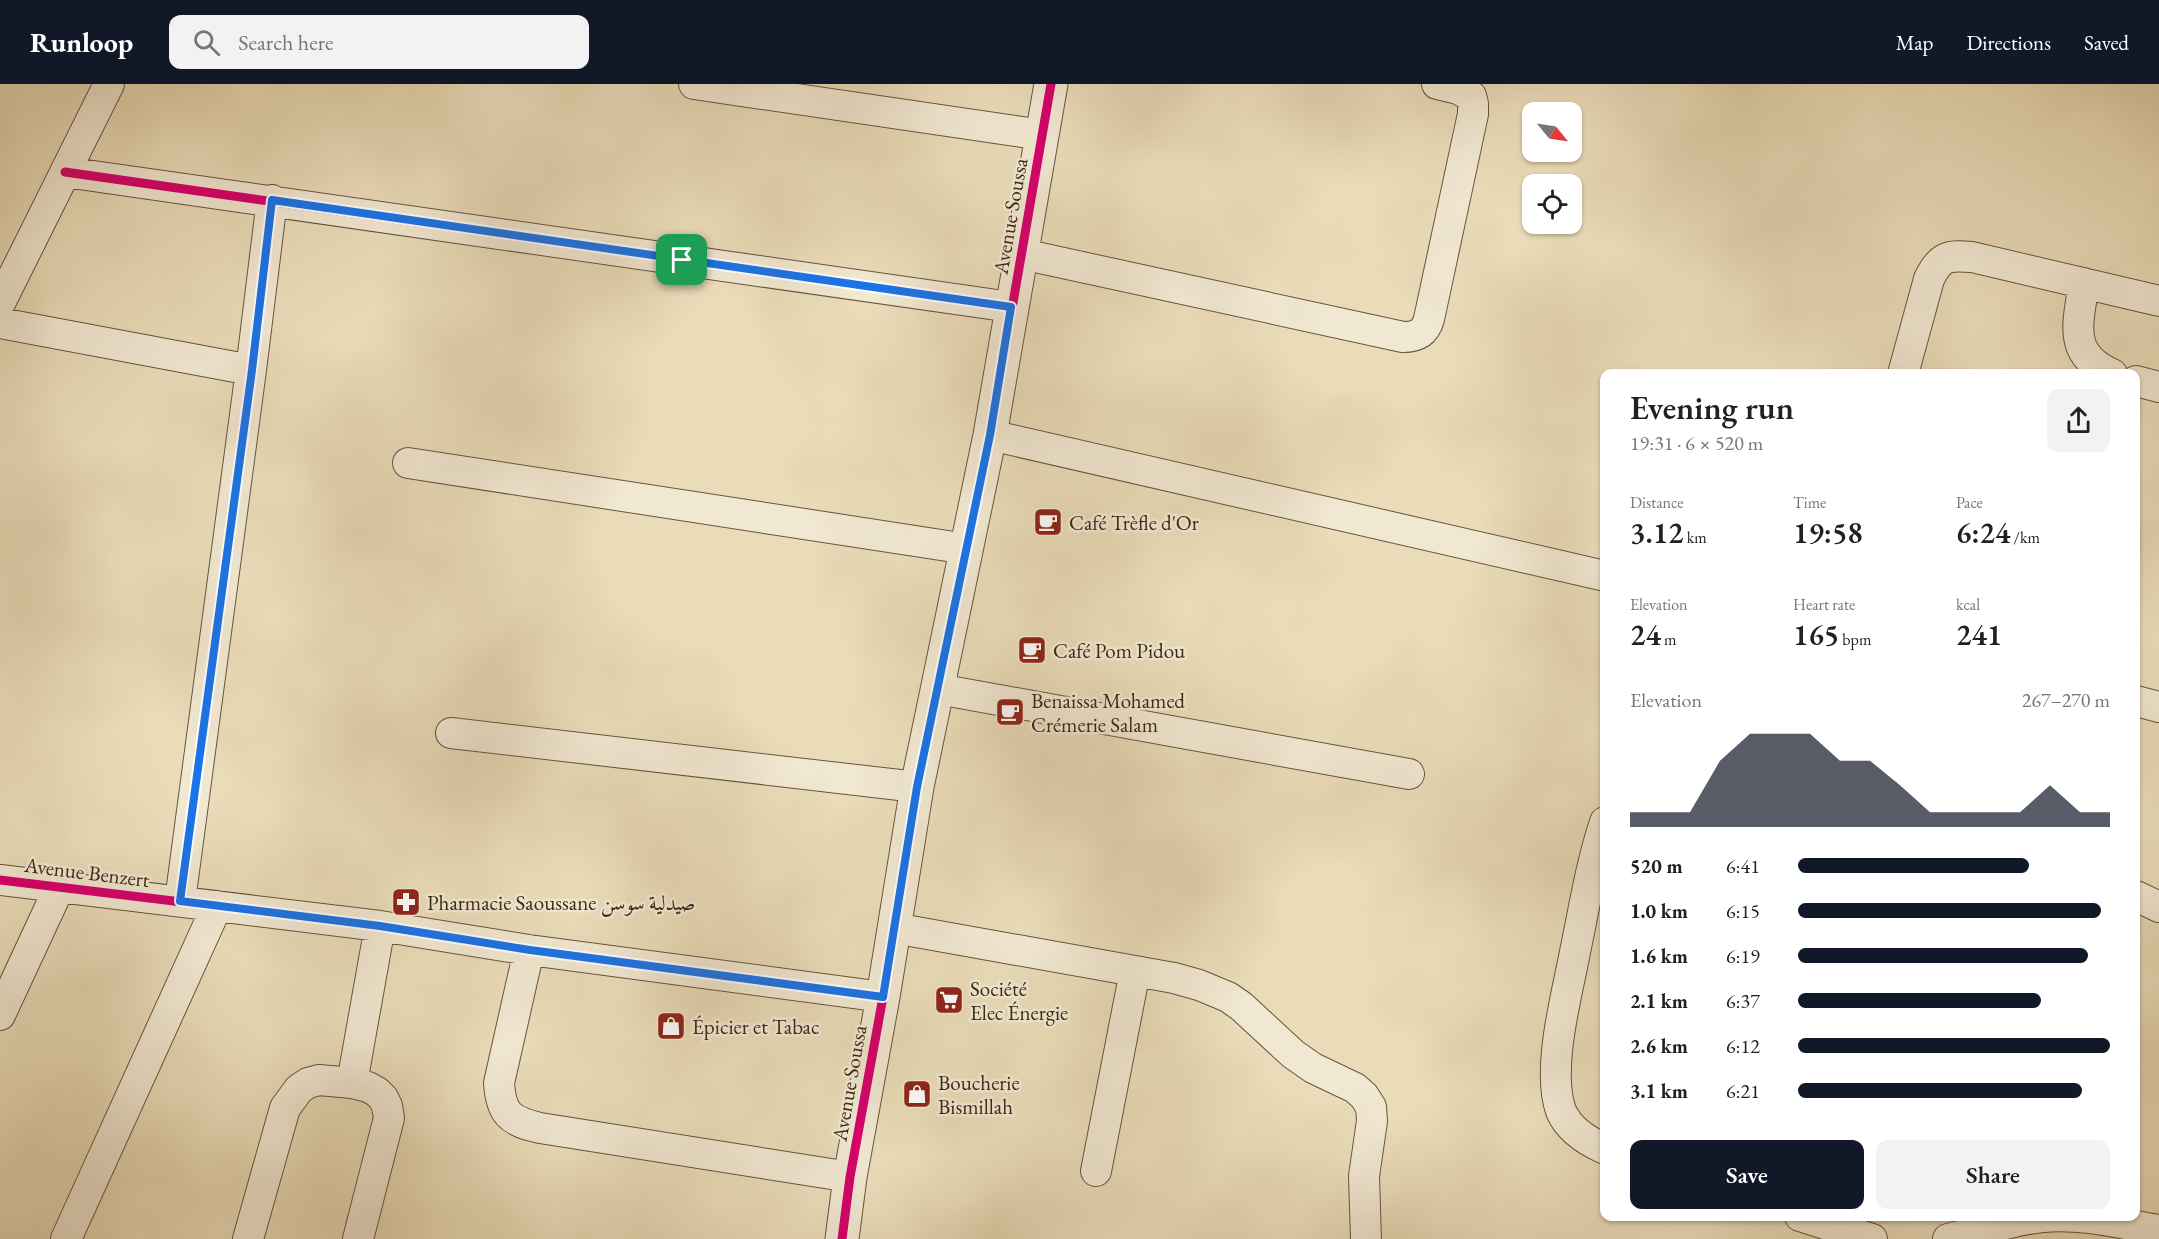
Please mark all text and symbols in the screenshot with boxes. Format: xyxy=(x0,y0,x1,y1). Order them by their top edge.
search box xyxy=(169,15,589,69)
text: Runloop xyxy=(30,24,133,60)
icon: search xyxy=(190,26,223,59)
text: Search here xyxy=(238,28,334,57)
text: Map xyxy=(1896,29,1933,56)
text: Directions xyxy=(1966,29,2051,56)
text: Saved xyxy=(2084,29,2129,56)
north arrow xyxy=(1522,102,1582,162)
map controls xyxy=(1522,102,1582,234)
street label: Avenue Soussa xyxy=(986,155,1034,277)
button: locate xyxy=(1522,174,1582,234)
pin xyxy=(656,234,707,285)
icon: arrive xyxy=(665,243,698,276)
text: Evening run xyxy=(1630,386,1794,429)
button: share xyxy=(2047,389,2110,452)
text: 19:31 · 6 × 520 m xyxy=(1630,430,1763,456)
text: Distance xyxy=(1630,492,1683,513)
text: Time xyxy=(1793,492,1826,513)
text: Pace xyxy=(1956,492,1983,513)
cafe icon: Café Trèfle d'Or xyxy=(1032,506,1064,538)
place label: Café Trèfle d'Or xyxy=(1069,509,1199,536)
text: 3.12 xyxy=(1630,513,1683,552)
text: 19:58 xyxy=(1793,513,1863,552)
text: 6:24 xyxy=(1956,513,2010,552)
text: km xyxy=(1683,527,1707,548)
text: /km xyxy=(2010,527,2040,548)
text: Elevation xyxy=(1630,594,1688,615)
text: Heart rate xyxy=(1793,594,1855,615)
text: kcal xyxy=(1956,594,1980,615)
text: 24 xyxy=(1630,615,1661,654)
text: 165 xyxy=(1793,615,1839,654)
text: 241 xyxy=(1956,615,2002,654)
text: m xyxy=(1661,629,1676,650)
text: bpm xyxy=(1839,629,1871,650)
cafe icon: Café Pom Pidou xyxy=(1016,634,1048,666)
place label: Café Pom Pidou xyxy=(1053,637,1185,664)
place label: Benaissa Mohamed Crémerie Salam xyxy=(1031,687,1185,738)
text: Elevation xyxy=(1630,687,1702,713)
text: 267–270 m xyxy=(2022,687,2110,713)
cafe icon: Benaissa Mohamed Crémerie Salam xyxy=(994,696,1026,728)
street label: Avenue Benzert xyxy=(22,851,151,893)
text: 520 m xyxy=(1630,853,1683,879)
text: 6:41 xyxy=(1726,853,1760,879)
pharmacy icon: Pharmacie Saoussane صيدلية سوسن xyxy=(390,886,422,918)
place label: Pharmacie Saoussane صيدلية سوسن xyxy=(427,889,695,917)
text: 1.0 km xyxy=(1630,898,1688,924)
text: 6:15 xyxy=(1726,898,1760,924)
text: 1.6 km xyxy=(1630,943,1688,969)
text: 6:19 xyxy=(1726,943,1760,969)
place label: Société Elec Énergie xyxy=(970,975,1068,1026)
supermarket icon: Société Elec Énergie xyxy=(933,984,965,1016)
text: 2.1 km xyxy=(1630,988,1688,1014)
text: 6:37 xyxy=(1726,988,1760,1014)
shop icon: Épicier et Tabac xyxy=(655,1010,687,1042)
place label: Épicier et Tabac xyxy=(692,1013,820,1040)
street label: Avenue Soussa xyxy=(825,1022,873,1144)
text: 2.6 km xyxy=(1630,1033,1688,1059)
text: 6:12 xyxy=(1726,1033,1760,1059)
place label: Boucherie Bismillah xyxy=(938,1069,1020,1120)
shop icon: Boucherie Bismillah xyxy=(901,1078,933,1110)
text: 3.1 km xyxy=(1630,1078,1688,1104)
text: 6:21 xyxy=(1726,1078,1760,1104)
button: Save xyxy=(1630,1140,1864,1209)
button: Share xyxy=(1876,1140,2110,1209)

